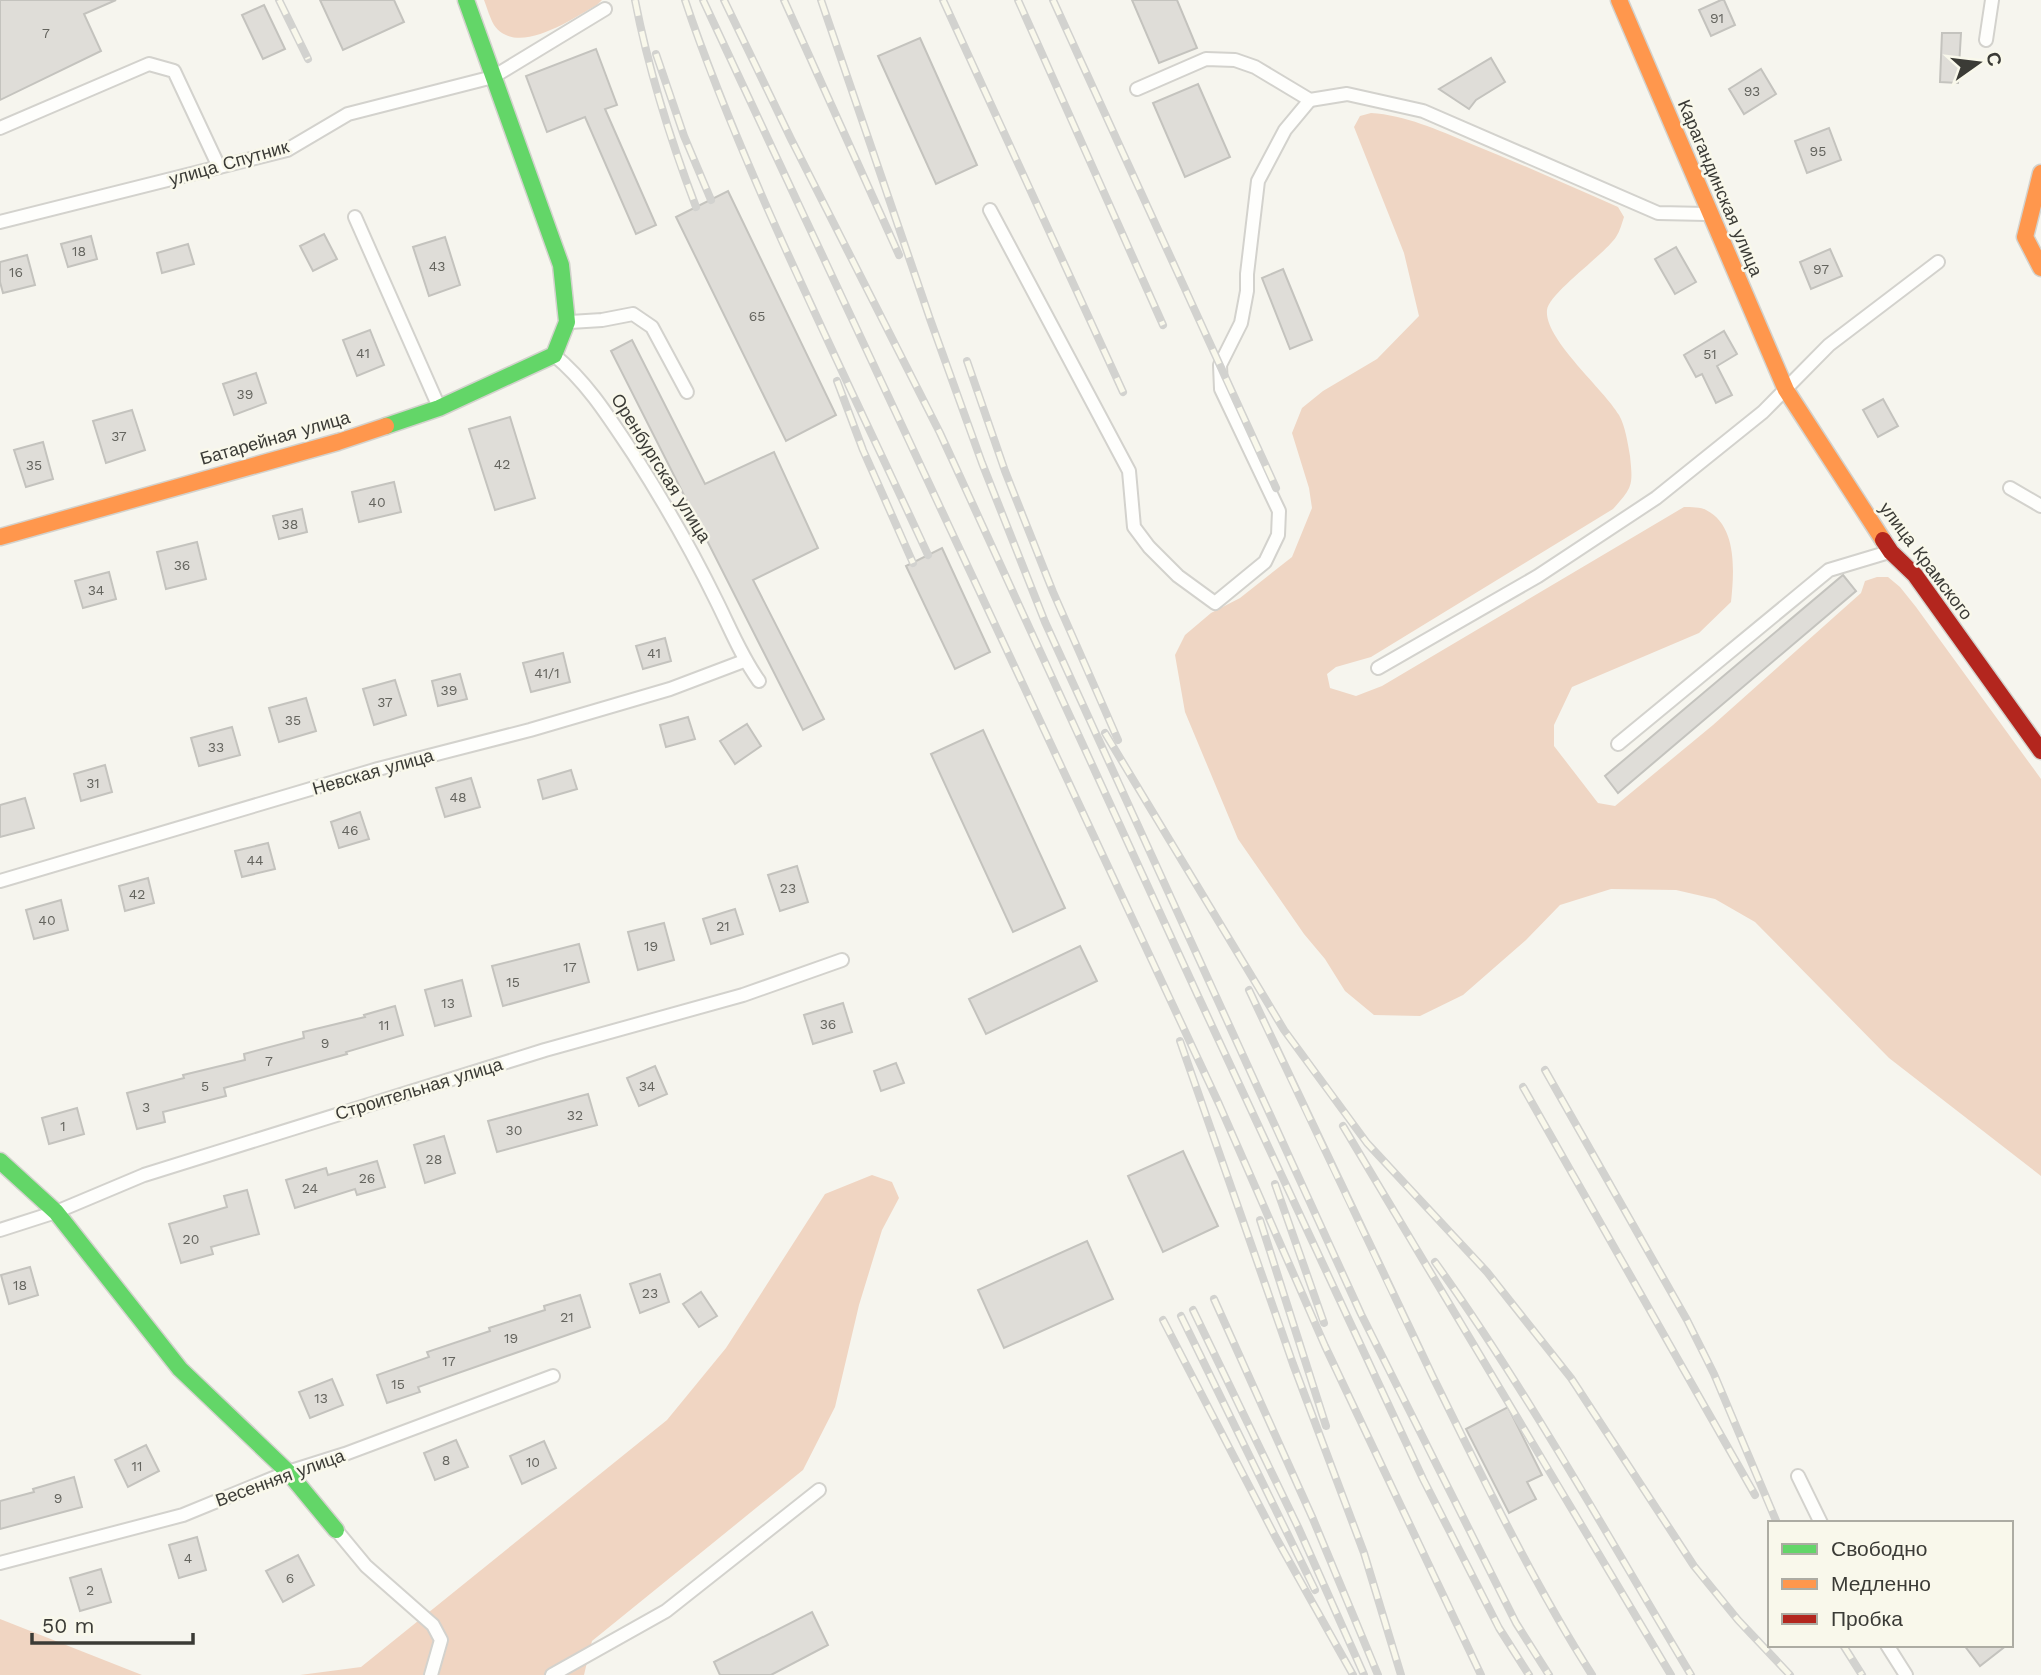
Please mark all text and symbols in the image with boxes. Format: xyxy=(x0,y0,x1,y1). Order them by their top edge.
house number: 91 xyxy=(1710,10,1724,26)
house number: 7 xyxy=(42,25,50,41)
north arrow xyxy=(1943,28,2013,98)
text: С xyxy=(1981,50,2007,69)
house number: 93 xyxy=(1744,83,1760,99)
street label: Карагандинская улица xyxy=(1674,96,1768,280)
street label: улица Спутник xyxy=(167,135,291,190)
house number: 95 xyxy=(1810,143,1826,159)
house number: 18 xyxy=(72,243,86,259)
house number: 43 xyxy=(429,258,445,274)
house number: 97 xyxy=(1813,261,1829,277)
house number: 16 xyxy=(9,264,23,280)
house number: 65 xyxy=(749,308,765,324)
house number: 41 xyxy=(356,345,370,361)
house number: 51 xyxy=(1703,346,1717,362)
house number: 39 xyxy=(237,386,253,402)
street label: Оренбургская улица xyxy=(607,389,716,547)
street label: Батарейная улица xyxy=(198,406,353,469)
house number: 37 xyxy=(111,428,127,444)
house number: 42 xyxy=(494,456,510,472)
house number: 35 xyxy=(26,457,42,473)
house number: 40 xyxy=(368,494,386,510)
street label: улица Крамского xyxy=(1875,498,1977,624)
house number: 38 xyxy=(282,516,298,532)
house number: 36 xyxy=(174,557,190,573)
house number: 34 xyxy=(88,582,104,598)
house number: 41 xyxy=(647,645,661,661)
house number: 41/1 xyxy=(534,665,560,681)
house number: 39 xyxy=(441,682,457,698)
house number: 37 xyxy=(377,694,393,710)
house number: 35 xyxy=(285,712,301,728)
house number: 33 xyxy=(208,739,224,755)
street label: Невская улица xyxy=(310,744,437,799)
house number: 31 xyxy=(86,775,100,791)
house number: 48 xyxy=(449,789,467,805)
house number: 46 xyxy=(341,822,359,838)
house number: 44 xyxy=(246,852,264,868)
house number: 23 xyxy=(780,880,796,896)
house number: 42 xyxy=(129,886,145,902)
house number: 40 xyxy=(38,912,56,928)
house number: 21 xyxy=(716,918,730,934)
house number: 19 xyxy=(644,938,658,954)
house number: 17 xyxy=(563,959,577,975)
house number: 15 xyxy=(506,974,520,990)
house number: 13 xyxy=(441,995,455,1011)
house number: 36 xyxy=(820,1016,836,1032)
house number: 11 xyxy=(379,1017,389,1033)
house number: 9 xyxy=(321,1035,329,1051)
house number: 7 xyxy=(265,1053,273,1069)
street label: Строительная улица xyxy=(333,1053,506,1124)
house number: 5 xyxy=(201,1078,209,1094)
house number: 34 xyxy=(639,1078,655,1094)
house number: 3 xyxy=(142,1099,150,1115)
house number: 32 xyxy=(567,1107,583,1123)
house number: 1 xyxy=(60,1118,66,1134)
house number: 30 xyxy=(506,1122,522,1138)
house number: 28 xyxy=(426,1151,442,1167)
house number: 26 xyxy=(359,1170,375,1186)
house number: 24 xyxy=(302,1180,318,1196)
house number: 20 xyxy=(183,1231,199,1247)
house number: 18 xyxy=(13,1277,27,1293)
house number: 23 xyxy=(642,1285,658,1301)
house number: 21 xyxy=(560,1309,574,1325)
house number: 19 xyxy=(504,1330,518,1346)
house number: 17 xyxy=(442,1353,456,1369)
house number: 15 xyxy=(391,1376,405,1392)
house number: 13 xyxy=(314,1390,328,1406)
street label: Весенняя улица xyxy=(212,1444,348,1511)
house number: 8 xyxy=(442,1452,450,1468)
house number: 10 xyxy=(526,1454,540,1470)
house number: 11 xyxy=(132,1458,142,1474)
house number: 9 xyxy=(54,1490,62,1506)
legend xyxy=(1768,1521,2013,1647)
text: Свободно xyxy=(1831,1536,1928,1561)
house number: 4 xyxy=(184,1550,192,1566)
house number: 6 xyxy=(286,1570,294,1586)
text: Медленно xyxy=(1831,1571,1931,1596)
house number: 2 xyxy=(86,1582,94,1598)
scale bar xyxy=(32,1602,192,1646)
text: Пробка xyxy=(1831,1606,1903,1631)
text: 50 m xyxy=(42,1613,94,1638)

